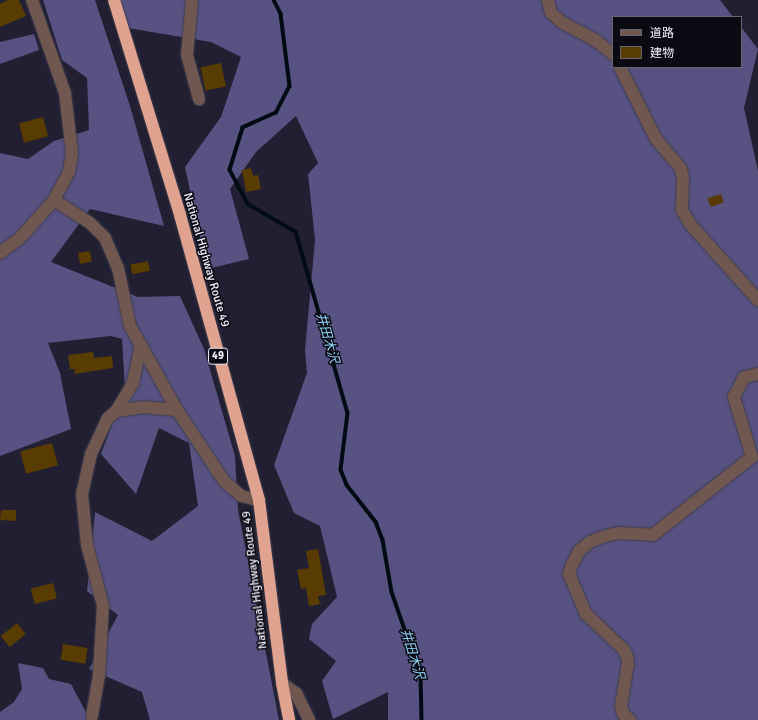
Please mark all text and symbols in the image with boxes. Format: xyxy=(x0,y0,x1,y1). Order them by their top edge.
legend xyxy=(612,16,742,68)
text: 道路 xyxy=(650,26,674,41)
text: 建物 xyxy=(650,46,674,61)
street label: National Highway Route 49 xyxy=(180,191,232,329)
water label: 井田木沢 xyxy=(312,311,342,365)
road number: 49 xyxy=(208,347,228,365)
street label: National Highway Route 49 xyxy=(239,510,271,650)
water label: 井田木沢 xyxy=(397,627,427,681)

